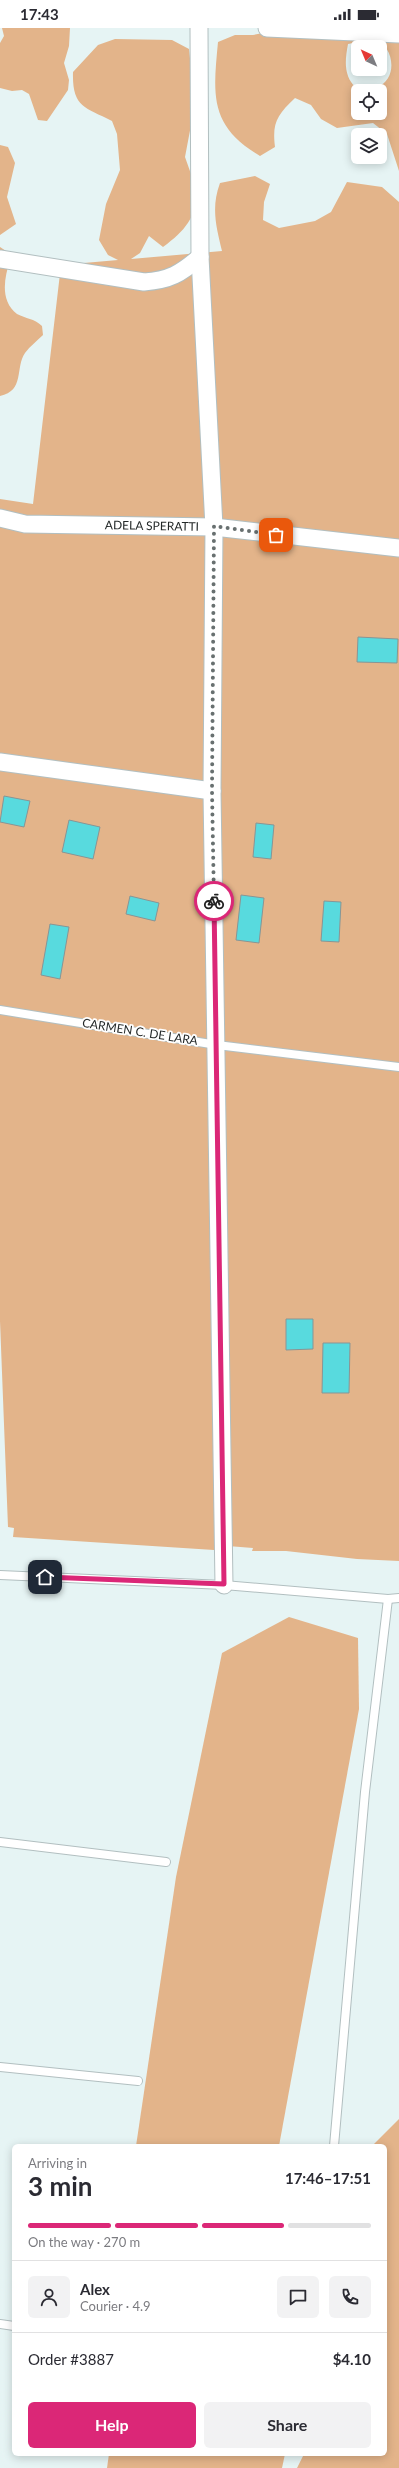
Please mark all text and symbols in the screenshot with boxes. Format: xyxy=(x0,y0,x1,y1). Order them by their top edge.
text: 17:43 xyxy=(20,5,59,23)
north arrow xyxy=(351,40,387,76)
map controls xyxy=(351,40,387,164)
button: locate xyxy=(351,84,387,120)
button: layers xyxy=(351,128,387,164)
street label: ADELA SPERATTI xyxy=(105,517,199,534)
pin xyxy=(259,518,293,552)
icon: bag xyxy=(265,524,287,546)
courier xyxy=(194,881,234,921)
icon: bike xyxy=(203,890,225,912)
street label: CARMEN C. DE LARA xyxy=(81,1015,200,1048)
pin xyxy=(28,1560,62,1594)
icon: home xyxy=(34,1566,56,1588)
text: Arriving in xyxy=(28,2155,87,2171)
text: 17:46–17:51 xyxy=(285,2169,371,2187)
text: 3 min xyxy=(28,2170,92,2202)
text: On the way · 270 m xyxy=(28,2234,140,2250)
button: person xyxy=(28,2276,70,2318)
button: chat xyxy=(277,2276,319,2318)
button: phone xyxy=(329,2276,371,2318)
text: Alex xyxy=(80,2280,110,2298)
text: Courier · 4.9 xyxy=(80,2298,151,2314)
text: Order #3887 xyxy=(28,2350,114,2368)
text: $4.10 xyxy=(333,2350,371,2368)
button: Help xyxy=(28,2402,196,2448)
button: Share xyxy=(204,2402,371,2448)

